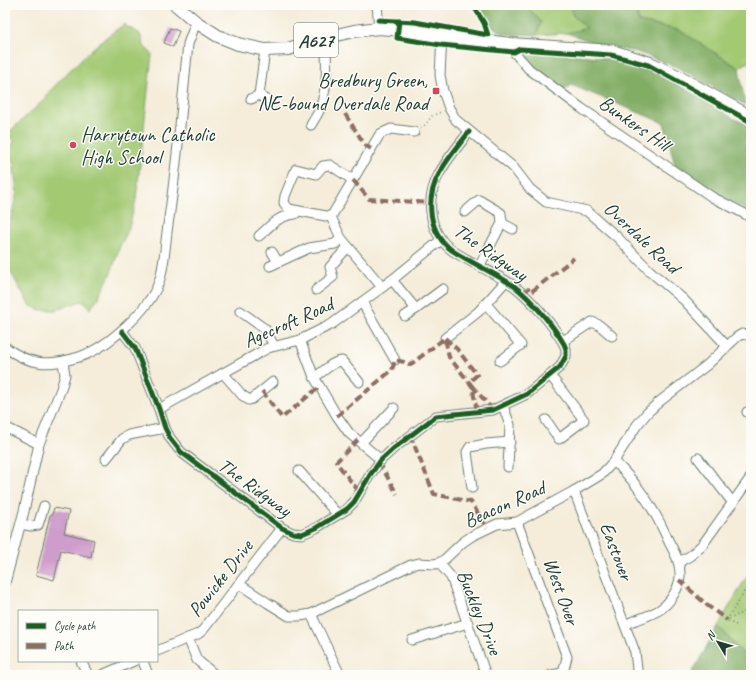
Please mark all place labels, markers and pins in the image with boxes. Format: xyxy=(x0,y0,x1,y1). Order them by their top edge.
place label: Bredbury Green, NE-bound Overdale Road xyxy=(258,68,431,116)
marker: Bredbury Green, NE-bound Overdale Road xyxy=(431,86,441,96)
place label: Harrytown Catholic High School xyxy=(81,122,216,170)
marker: Harrytown Catholic High School xyxy=(68,140,78,150)

